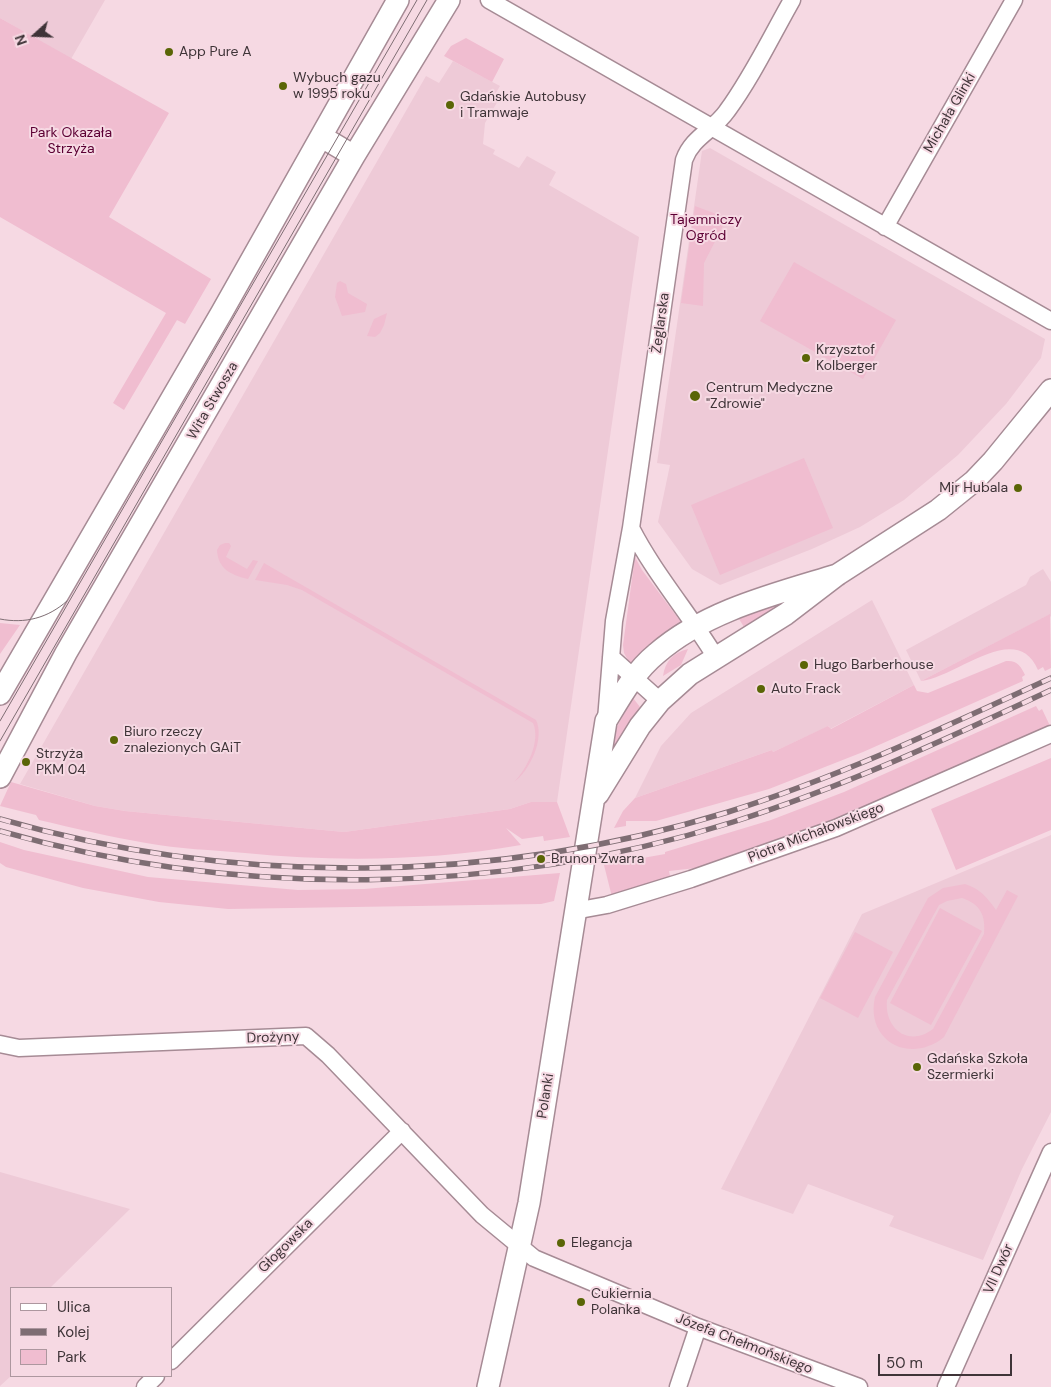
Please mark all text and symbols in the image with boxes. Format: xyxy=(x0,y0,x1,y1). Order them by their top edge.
north arrow xyxy=(10,10,60,60)
text: N xyxy=(11,32,31,48)
place label: App Pure A xyxy=(179,44,252,60)
marker: App Pure A xyxy=(163,46,175,58)
place label: Wybuch gazu w 1995 roku xyxy=(293,70,381,102)
street label: Michała Glinki xyxy=(920,70,980,156)
marker: Wybuch gazu w 1995 roku xyxy=(277,80,289,92)
place label: Gdańskie Autobusy i Tramwaje xyxy=(460,89,586,121)
marker: Gdańskie Autobusy i Tramwaje xyxy=(444,99,456,111)
park label: Park Okazała Strzyża xyxy=(30,125,112,158)
park label: Tajemniczy Ogród xyxy=(670,212,742,244)
street label: Żeglarska xyxy=(648,292,674,354)
place label: Krzysztof Kolberger xyxy=(816,342,878,374)
marker: Krzysztof Kolberger xyxy=(800,352,812,364)
street label: Wita Stwosza xyxy=(184,359,242,443)
place label: Centrum Medyczne "Zdrowie" xyxy=(706,380,833,412)
marker: Centrum Medyczne "Zdrowie" xyxy=(688,389,702,403)
place label: Mjr Hubala xyxy=(939,480,1008,496)
marker: Mjr Hubala xyxy=(1012,482,1024,494)
place label: Hugo Barberhouse xyxy=(814,657,934,673)
marker: Hugo Barberhouse xyxy=(798,659,810,671)
place label: Auto Frack xyxy=(771,681,841,697)
marker: Auto Frack xyxy=(755,683,767,695)
place label: Biuro rzeczy znalezionych GAiT xyxy=(124,724,241,756)
marker: Biuro rzeczy znalezionych GAiT xyxy=(108,734,120,746)
place label: Strzyża PKM 04 xyxy=(36,746,86,779)
marker: Strzyża PKM 04 xyxy=(20,756,32,768)
street label: Piotra Michałowskiego xyxy=(746,799,886,867)
place label: Brunon Zwarra xyxy=(551,851,644,867)
marker: Brunon Zwarra xyxy=(535,853,547,865)
street label: Drożyny xyxy=(246,1029,300,1047)
place label: Gdańska Szkoła Szermierki xyxy=(927,1051,1028,1084)
marker: Gdańska Szkoła Szermierki xyxy=(911,1061,923,1073)
street label: Polanki xyxy=(534,1072,558,1120)
street label: Głogowska xyxy=(255,1215,317,1277)
place label: Elegancja xyxy=(571,1235,632,1251)
marker: Elegancja xyxy=(555,1237,567,1249)
street label: VII Dwór xyxy=(981,1241,1017,1297)
place label: Cukiernia Polanka xyxy=(591,1286,652,1318)
legend xyxy=(10,1287,172,1377)
marker: Cukiernia Polanka xyxy=(575,1296,587,1308)
text: Ulica xyxy=(57,1297,91,1317)
street label: Józefa Chełmońskiego xyxy=(673,1310,815,1378)
text: Kolej xyxy=(57,1322,90,1342)
scale bar xyxy=(881,1344,1015,1376)
text: Park xyxy=(57,1347,87,1367)
text: 50 m xyxy=(886,1353,923,1373)

